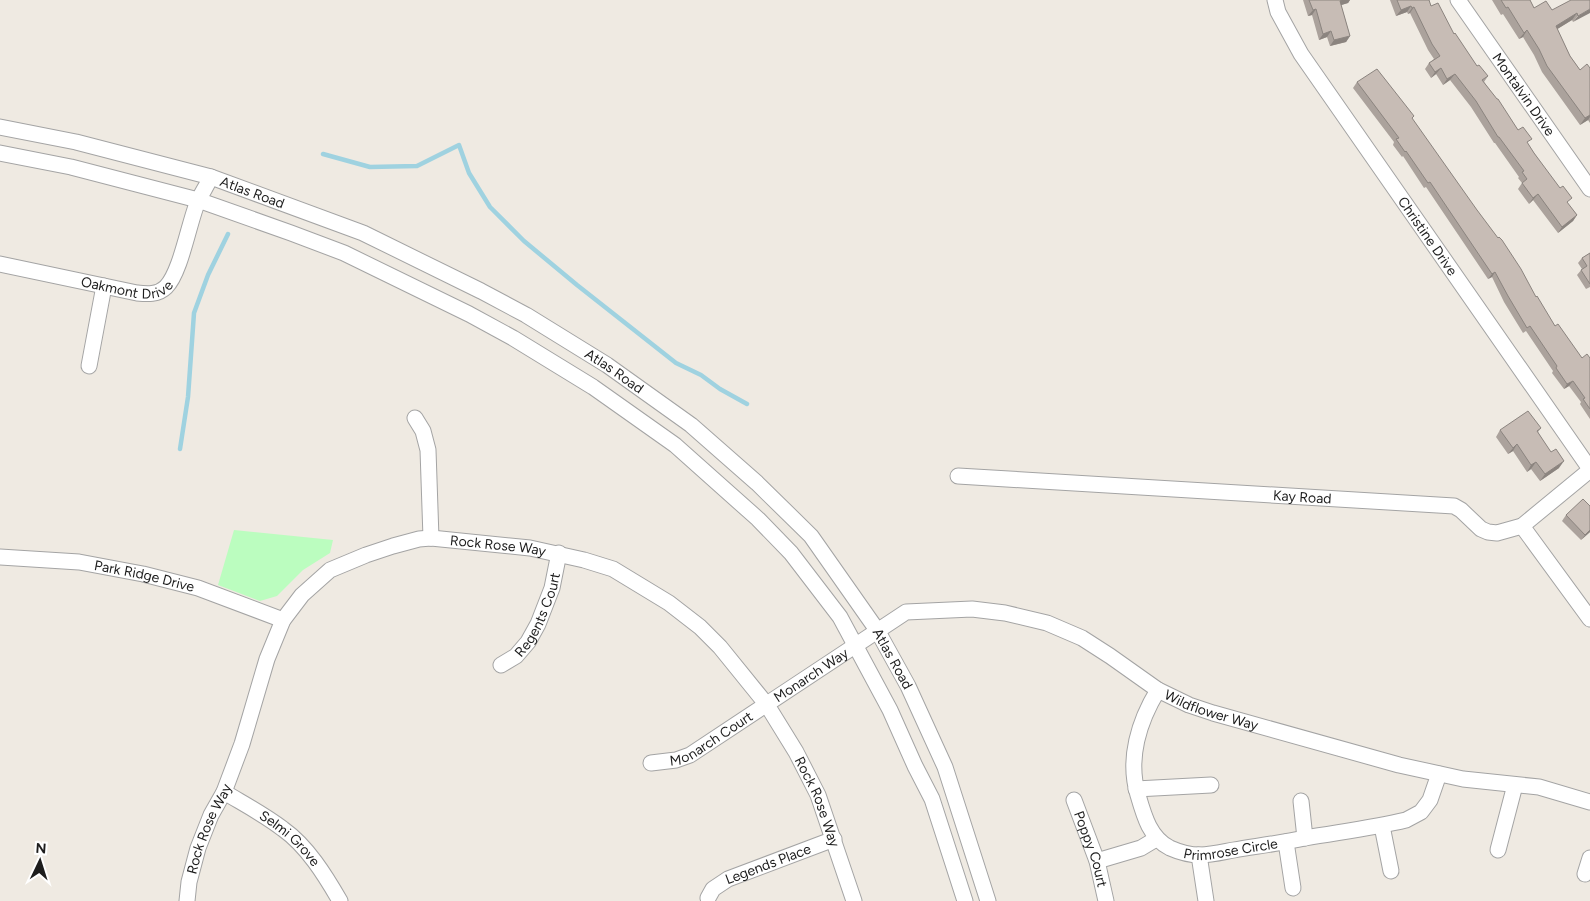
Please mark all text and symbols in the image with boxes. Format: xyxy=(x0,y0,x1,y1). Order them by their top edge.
street label: Montalvin Drive xyxy=(1489,49,1559,139)
street label: Atlas Road xyxy=(218,173,287,212)
street label: Christine Drive xyxy=(1394,193,1461,279)
street label: Oakmont Drive xyxy=(80,273,177,302)
street label: Atlas Road xyxy=(582,345,647,397)
street label: Kay Road xyxy=(1273,487,1332,507)
street label: Rock Rose Way xyxy=(449,531,548,560)
street label: Park Ridge Drive xyxy=(93,557,197,595)
street label: Regents Court xyxy=(511,571,563,660)
street label: Atlas Road xyxy=(869,625,917,692)
street label: Monarch Way xyxy=(770,644,852,706)
street label: Wildflower Way xyxy=(1162,686,1261,734)
street label: Monarch Court xyxy=(669,707,756,769)
street label: Rock Rose Way xyxy=(791,754,844,850)
street label: Rock Rose Way xyxy=(183,781,235,876)
street label: Selmi Grove xyxy=(256,807,324,870)
street label: Poppy Court xyxy=(1070,809,1111,889)
street label: Primrose Circle xyxy=(1182,835,1279,864)
north arrow xyxy=(15,836,65,886)
text: N xyxy=(35,840,47,857)
street label: Legends Place xyxy=(723,840,814,888)

